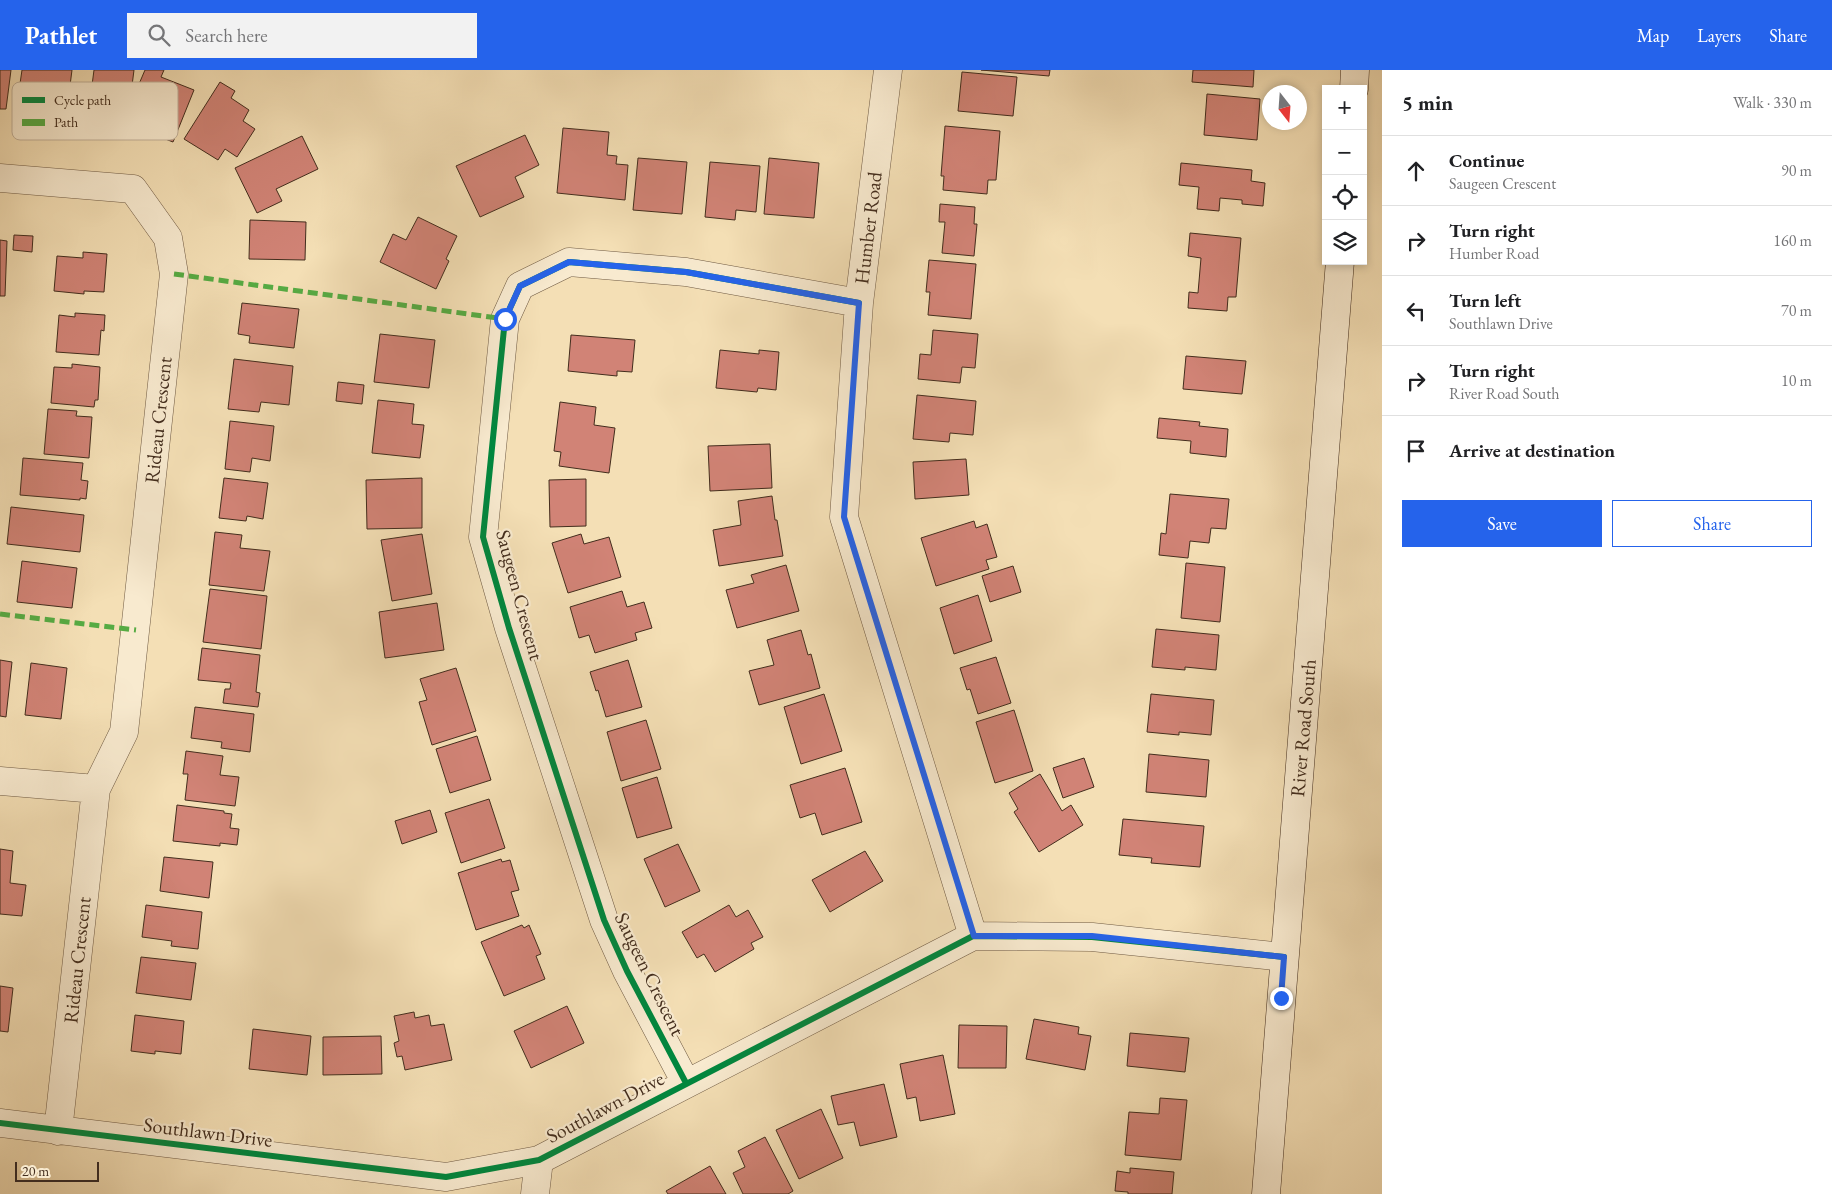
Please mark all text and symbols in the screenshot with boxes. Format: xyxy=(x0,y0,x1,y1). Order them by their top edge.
search box xyxy=(127,13,477,58)
text: Pathlet xyxy=(25,20,97,51)
icon: search xyxy=(145,21,173,49)
text: Search here xyxy=(185,23,268,48)
text: Map xyxy=(1637,24,1669,47)
text: Layers xyxy=(1697,24,1741,47)
text: Share xyxy=(1769,24,1807,47)
legend xyxy=(12,82,178,140)
north arrow xyxy=(1262,85,1307,130)
map controls xyxy=(1322,85,1367,265)
button: + xyxy=(1322,85,1367,130)
text: 5 min xyxy=(1402,89,1453,116)
text: Cycle path xyxy=(54,91,111,109)
text: Walk · 330 m xyxy=(1733,92,1812,113)
text: Path xyxy=(54,113,78,131)
button: − xyxy=(1322,130,1367,175)
text: Continue xyxy=(1449,148,1524,173)
icon: ahead xyxy=(1402,157,1430,185)
text: 90 m xyxy=(1781,160,1812,181)
street label: Humber Road xyxy=(848,169,888,286)
text: Saugeen Crescent xyxy=(1449,173,1556,194)
button: locate xyxy=(1322,175,1367,220)
text: Turn right xyxy=(1449,218,1535,243)
button: layers xyxy=(1322,220,1367,265)
icon: right xyxy=(1402,227,1430,255)
text: 160 m xyxy=(1773,230,1812,251)
text: Humber Road xyxy=(1449,243,1539,264)
text: Turn left xyxy=(1449,288,1521,313)
icon: left xyxy=(1402,297,1430,325)
text: 70 m xyxy=(1781,300,1812,321)
route start xyxy=(494,308,517,331)
text: Southlawn Drive xyxy=(1449,313,1553,334)
street label: Rideau Crescent xyxy=(138,355,178,485)
text: Turn right xyxy=(1449,358,1535,383)
icon: right xyxy=(1402,367,1430,395)
text: 10 m xyxy=(1781,370,1812,391)
text: River Road South xyxy=(1449,383,1559,404)
icon: arrive xyxy=(1402,437,1430,465)
text: Arrive at destination xyxy=(1449,438,1615,463)
button: Save xyxy=(1402,500,1602,547)
button: Share xyxy=(1612,500,1812,547)
street label: Saugeen Crescent xyxy=(490,527,550,664)
street label: River Road South xyxy=(1284,658,1322,798)
street label: Rideau Crescent xyxy=(57,895,97,1025)
street label: Saugeen Crescent xyxy=(609,908,691,1041)
route end xyxy=(1270,987,1293,1010)
street label: Southlawn Drive xyxy=(542,1065,669,1149)
street label: Southlawn Drive xyxy=(142,1111,274,1153)
scale bar xyxy=(15,1159,99,1182)
text: 20 m xyxy=(22,1162,49,1180)

